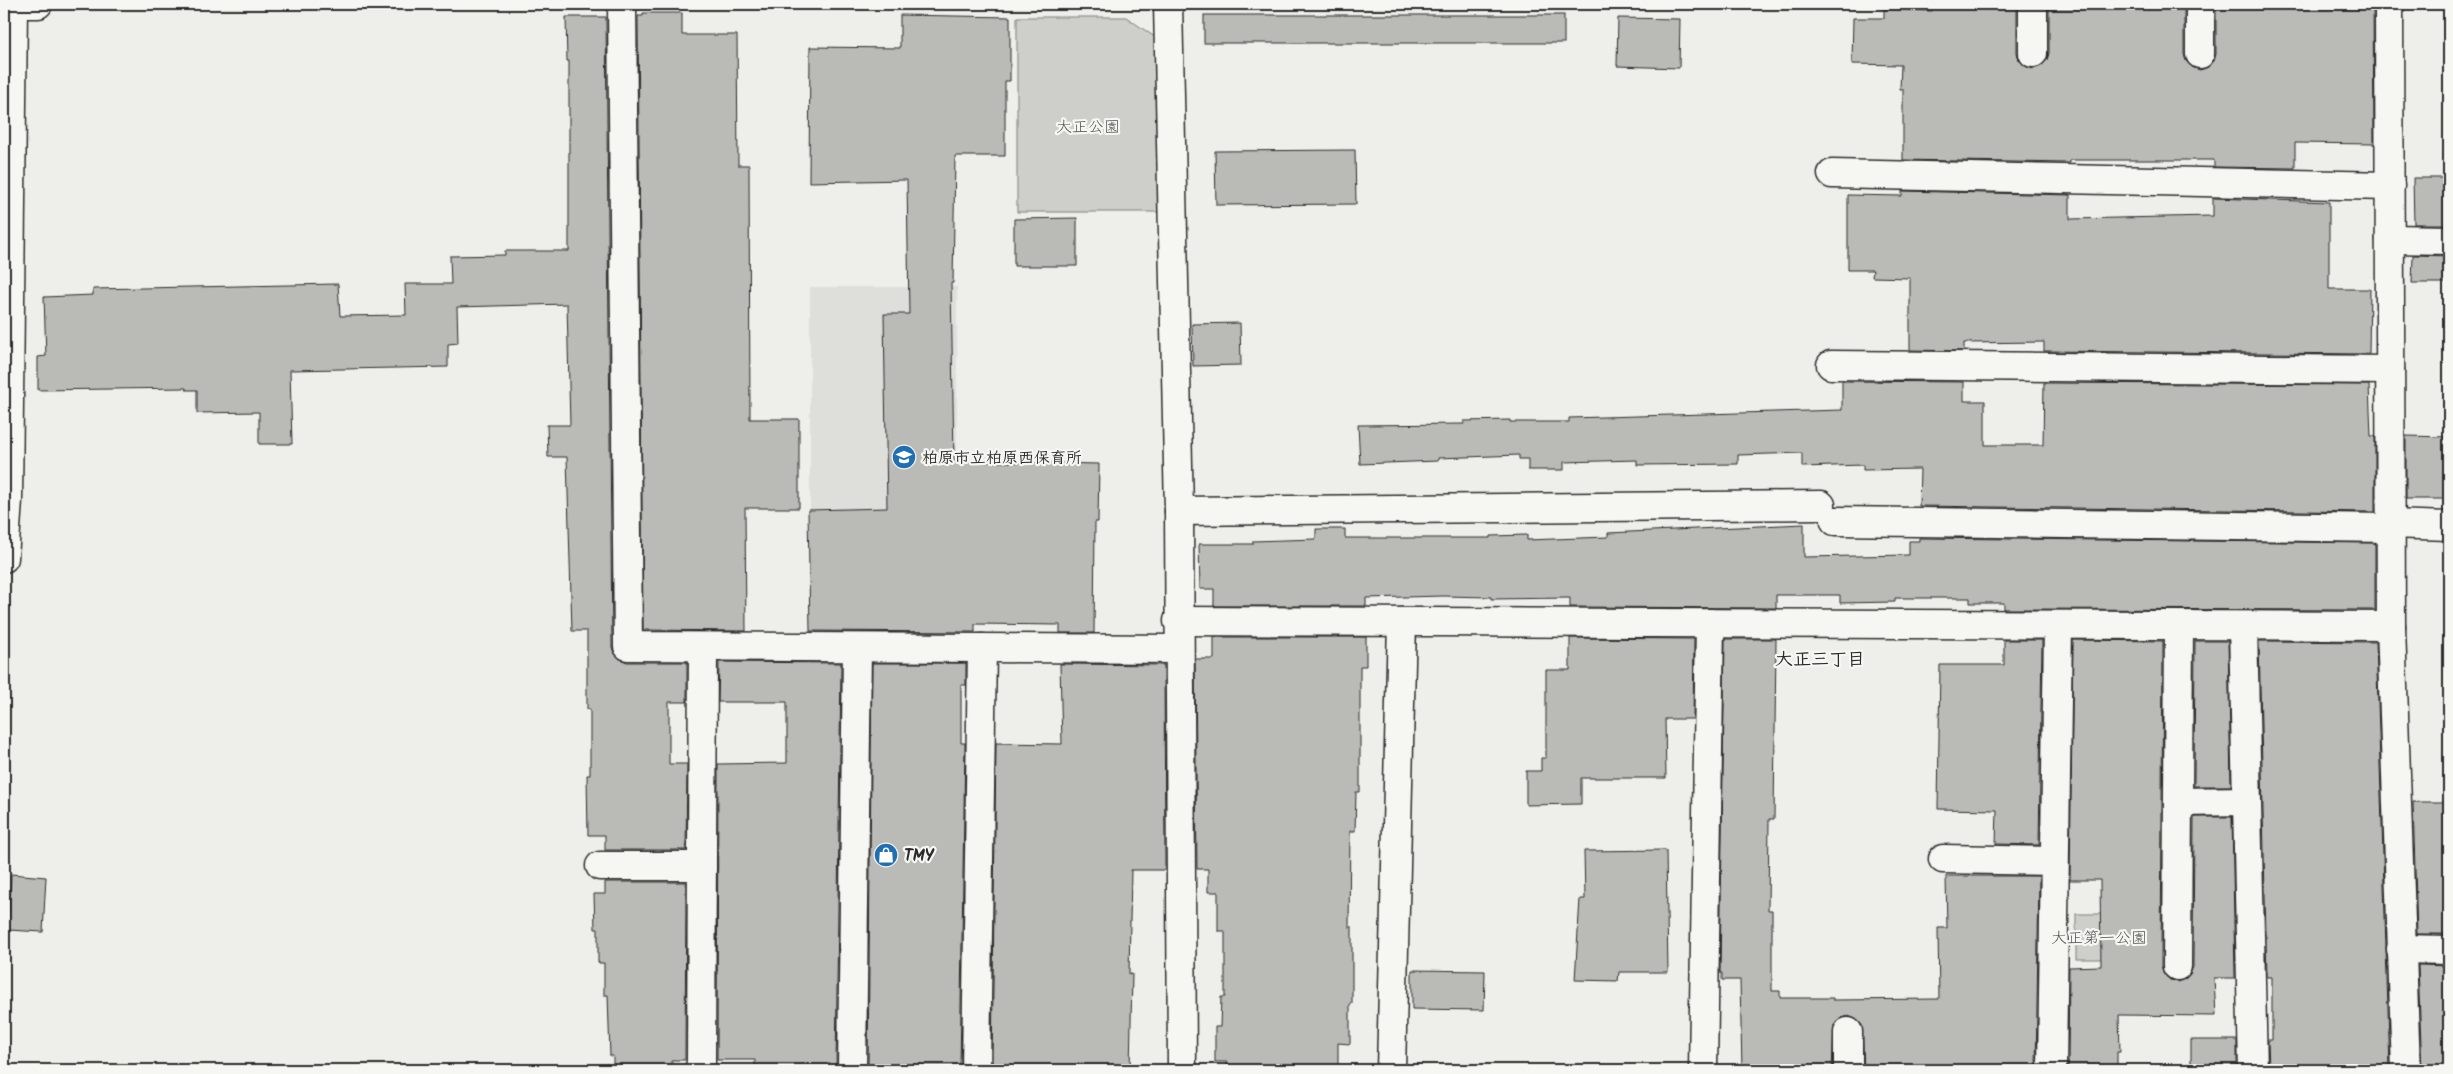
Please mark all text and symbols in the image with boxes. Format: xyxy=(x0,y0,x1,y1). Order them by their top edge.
park label: 大正公園 xyxy=(1056,115,1120,140)
school or university icon: 柏原市立柏原西保育所 xyxy=(891,444,917,470)
place label: 柏原市立柏原西保育所 xyxy=(922,446,1082,471)
district label: 大正三丁目 xyxy=(1775,646,1865,675)
shop icon: TMY xyxy=(873,842,899,868)
place label: TMY xyxy=(904,844,935,869)
park label: 大正第一公園 xyxy=(2051,926,2147,951)

